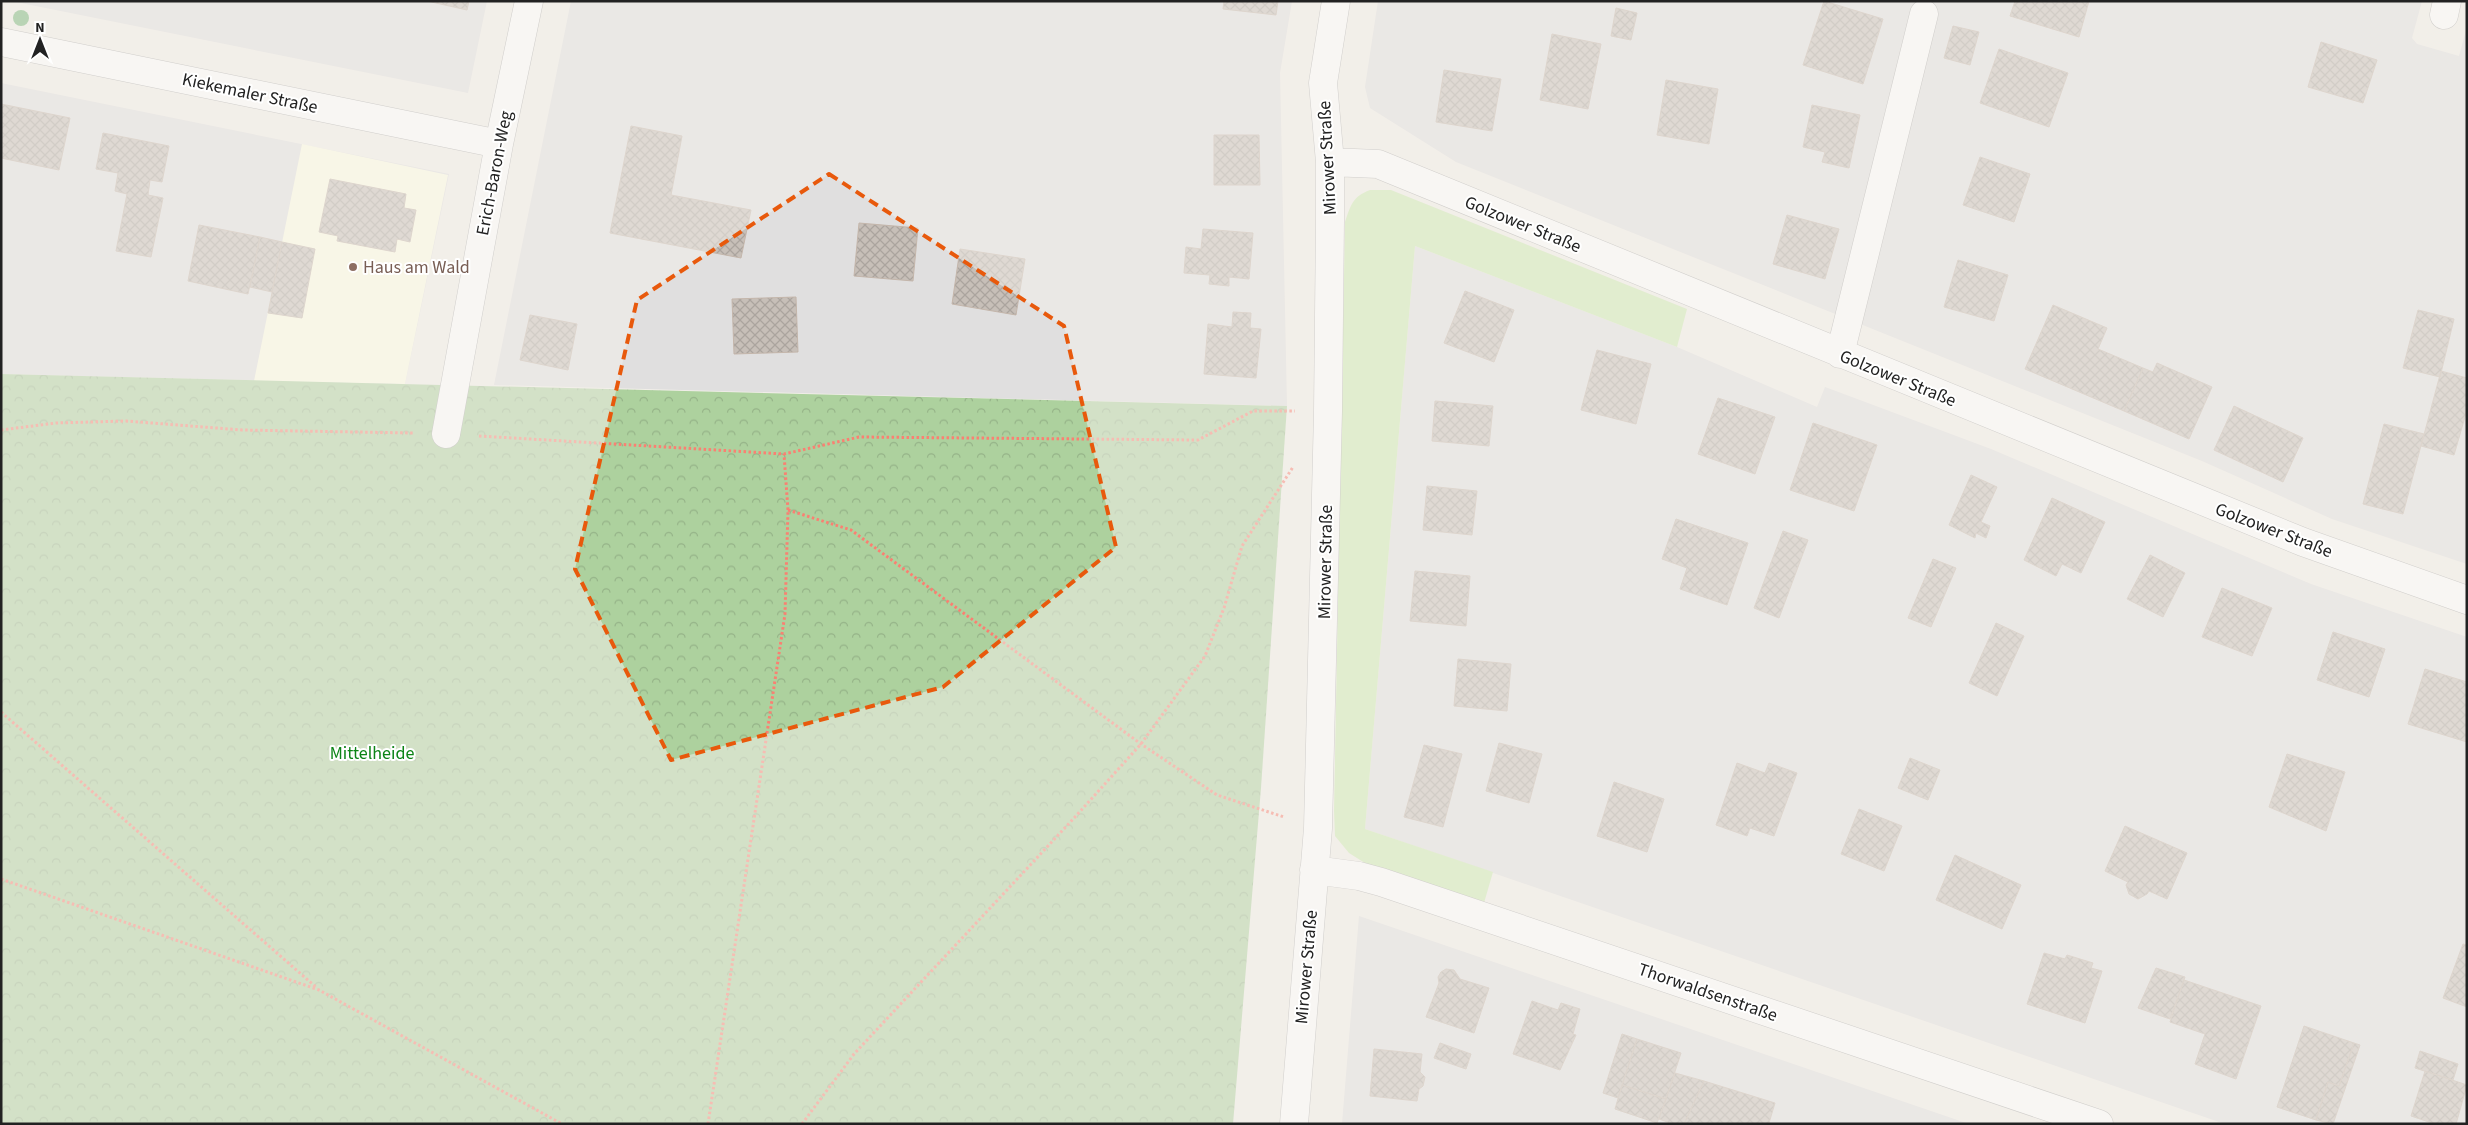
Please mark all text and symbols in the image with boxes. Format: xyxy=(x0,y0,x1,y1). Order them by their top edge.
north arrow xyxy=(15,15,65,65)
text: N xyxy=(35,18,45,38)
street label: Kiekemaler Straße xyxy=(180,67,320,120)
street label: Mirower Straße xyxy=(1312,100,1343,216)
street label: Erich-Baron-Weg xyxy=(470,109,519,238)
street label: Golzower Straße xyxy=(1461,190,1585,259)
place label: Haus am Wald xyxy=(363,255,470,280)
marker: Haus am Wald xyxy=(347,261,359,273)
street label: Golzower Straße xyxy=(1836,344,1960,413)
street label: Golzower Straße xyxy=(2212,497,2336,564)
street label: Mirower Straße xyxy=(1312,505,1339,619)
park label: Mittelheide xyxy=(330,741,414,766)
street label: Mirower Straße xyxy=(1289,909,1324,1025)
street label: Thorwaldsenstraße xyxy=(1635,957,1781,1028)

